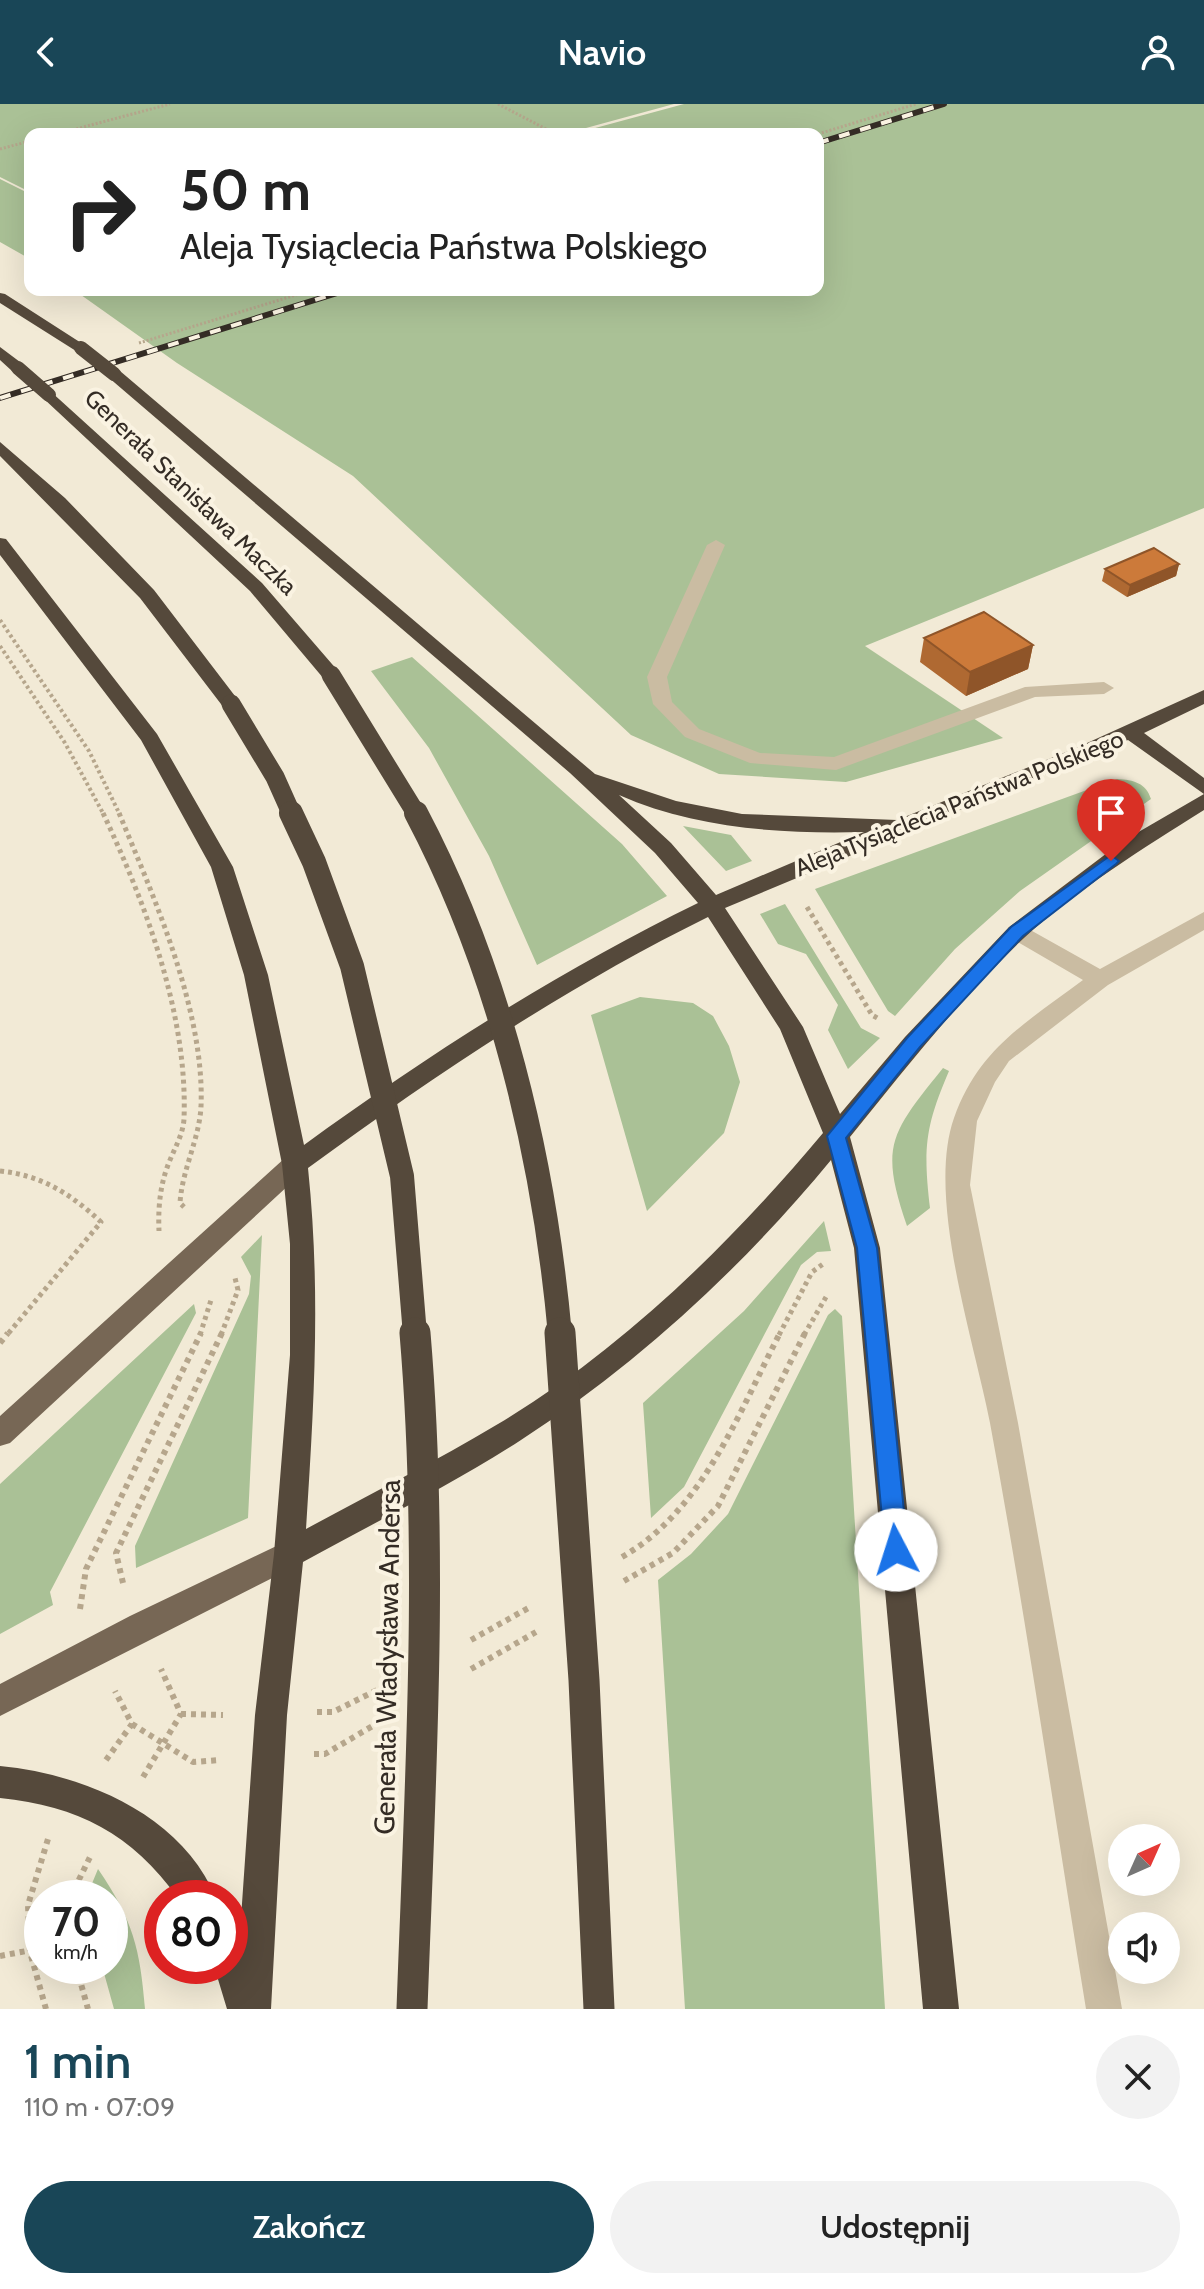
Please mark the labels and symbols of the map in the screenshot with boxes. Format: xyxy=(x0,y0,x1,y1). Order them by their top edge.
street label: Generała Stanisława Maczka xyxy=(79,383,303,601)
street label: Aleja Tysiąclecia Państwa Polskiego xyxy=(791,724,1127,882)
pin xyxy=(1077,779,1145,861)
street label: Generała Władysława Andersa xyxy=(367,1478,407,1835)
position arrow xyxy=(854,1508,938,1592)
north arrow xyxy=(1108,1824,1180,1896)
speed limit sign: 80 xyxy=(144,1880,248,1984)

